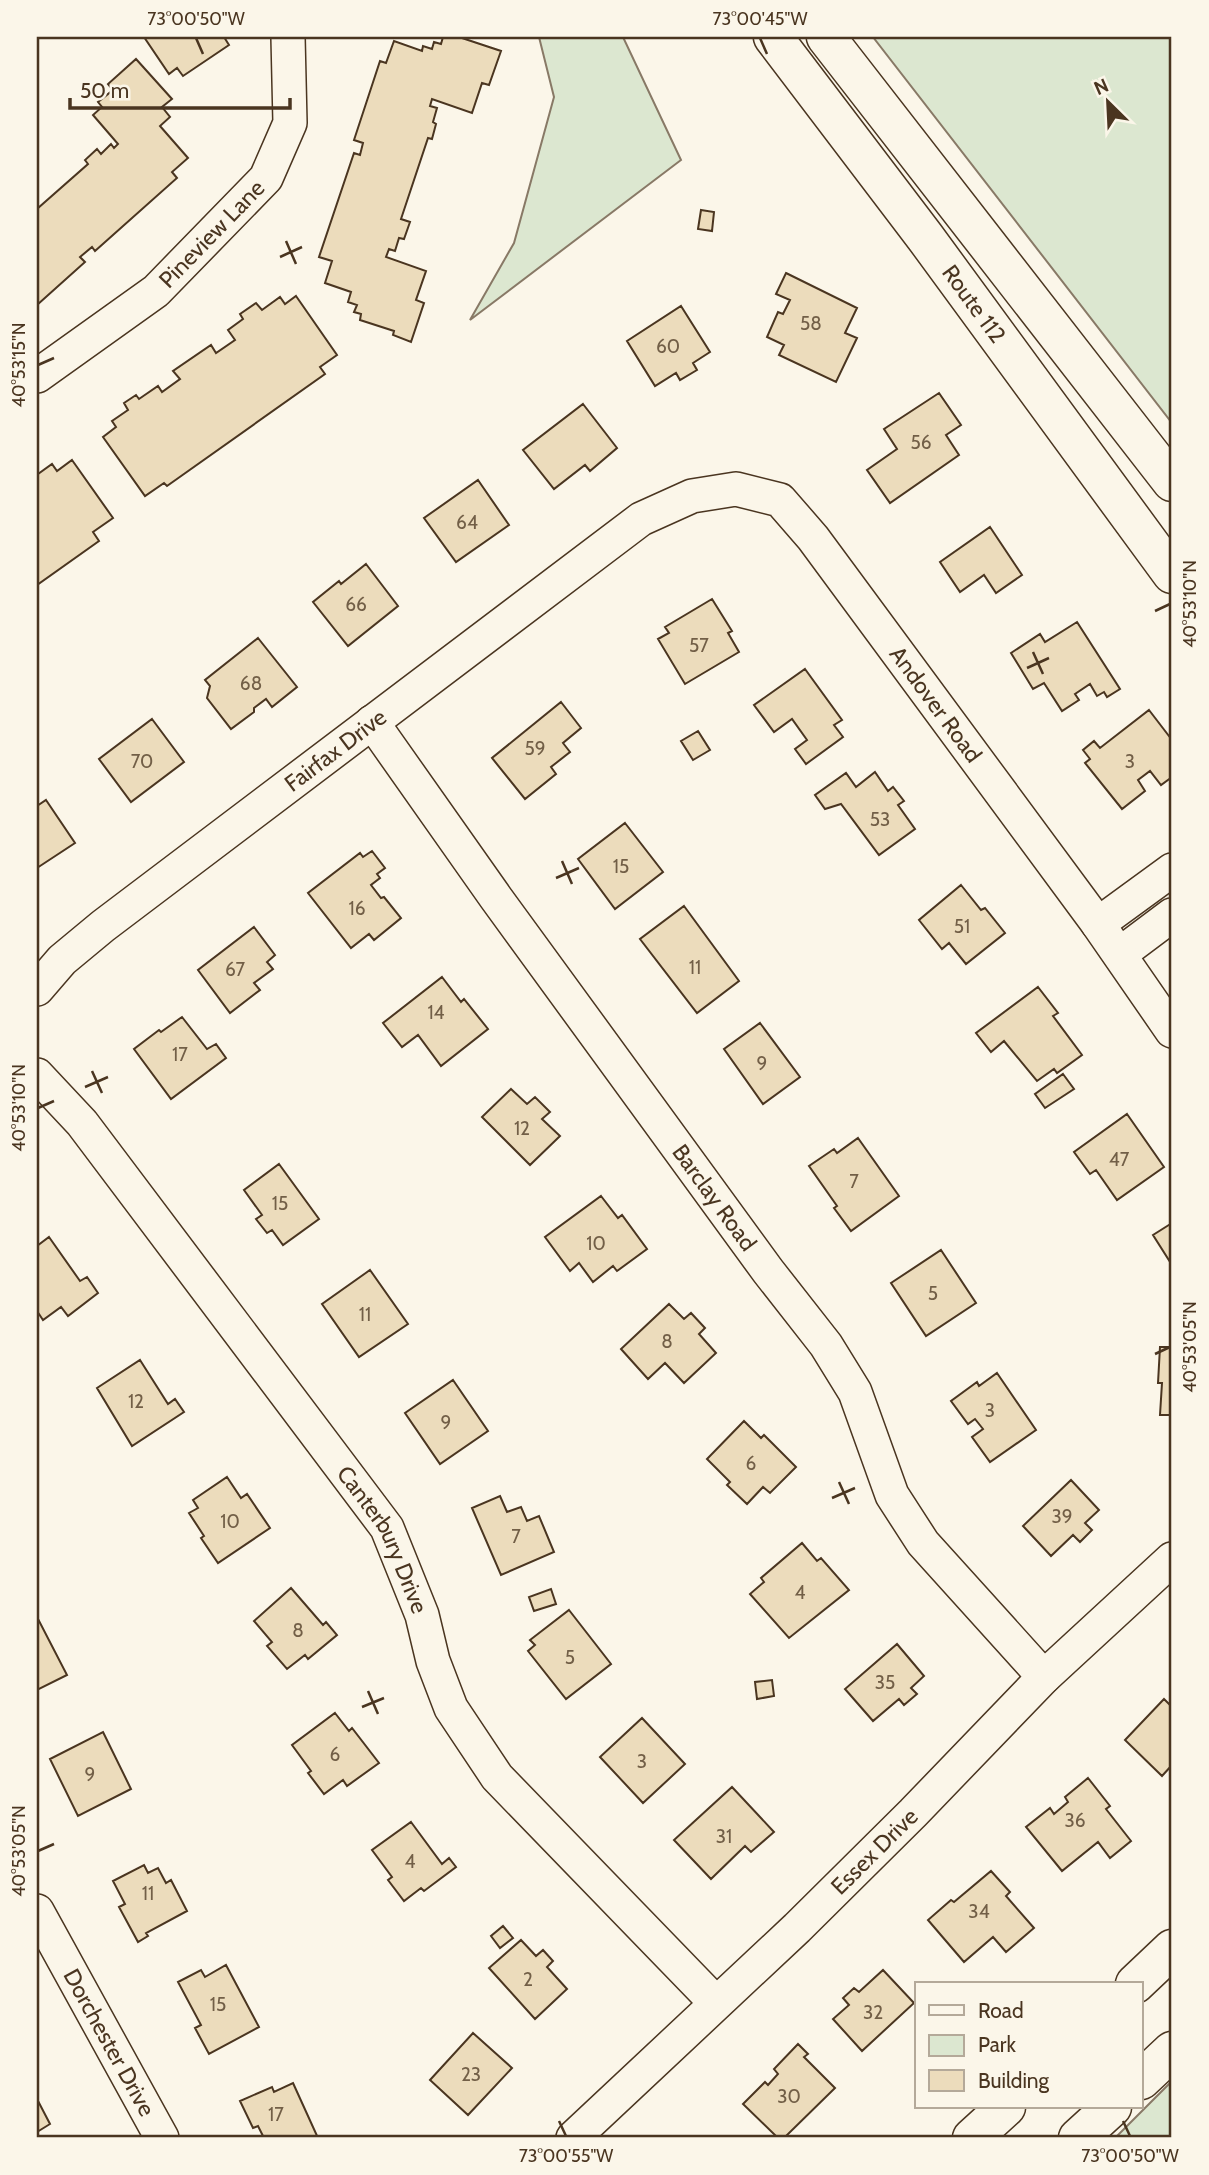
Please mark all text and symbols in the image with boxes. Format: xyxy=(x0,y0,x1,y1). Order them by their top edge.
text: 73°00'50"W xyxy=(147,8,245,30)
text: 73°00'45"W xyxy=(713,8,807,30)
scale bar xyxy=(70,66,290,110)
north arrow xyxy=(1072,66,1142,136)
text: N xyxy=(1090,74,1112,100)
text: 50 m xyxy=(80,78,129,103)
street label: Pineview Lane xyxy=(153,174,270,294)
street label: Route 112 xyxy=(936,259,1012,348)
house number: 58 xyxy=(800,312,822,335)
text: 40°53'15"N xyxy=(8,323,30,407)
house number: 60 xyxy=(656,335,680,358)
house number: 56 xyxy=(910,431,932,454)
house number: 64 xyxy=(456,511,478,534)
text: 40°53'10"N xyxy=(1179,560,1201,648)
house number: 66 xyxy=(345,593,367,616)
house number: 57 xyxy=(689,634,709,657)
street label: Andover Road xyxy=(884,641,988,768)
house number: 68 xyxy=(240,672,262,695)
street label: Fairfax Drive xyxy=(279,703,392,798)
house number: 59 xyxy=(524,737,546,760)
house number: 70 xyxy=(131,750,153,773)
house number: 3 xyxy=(1125,750,1135,773)
house number: 53 xyxy=(870,808,890,831)
house number: 15 xyxy=(613,855,629,878)
house number: 16 xyxy=(349,897,366,920)
house number: 51 xyxy=(954,915,970,938)
house number: 11 xyxy=(689,956,701,979)
house number: 67 xyxy=(225,958,246,981)
house number: 14 xyxy=(427,1001,445,1024)
house number: 17 xyxy=(172,1043,188,1066)
house number: 9 xyxy=(757,1052,767,1075)
text: 40°53'10"N xyxy=(8,1064,30,1152)
house number: 12 xyxy=(514,1117,530,1140)
street label: Barclay Road xyxy=(666,1139,763,1256)
house number: 47 xyxy=(1109,1148,1130,1171)
house number: 7 xyxy=(849,1170,859,1193)
house number: 15 xyxy=(272,1192,288,1215)
house number: 10 xyxy=(586,1232,606,1255)
house number: 5 xyxy=(928,1282,938,1305)
text: 40°53'05"N xyxy=(1179,1301,1201,1393)
house number: 11 xyxy=(359,1303,371,1326)
house number: 8 xyxy=(661,1330,673,1353)
house number: 12 xyxy=(128,1390,144,1413)
house number: 3 xyxy=(985,1399,995,1422)
house number: 9 xyxy=(441,1411,451,1434)
house number: 6 xyxy=(746,1452,756,1475)
street label: Canterbury Drive xyxy=(331,1460,434,1618)
house number: 39 xyxy=(1051,1505,1073,1528)
house number: 10 xyxy=(220,1510,240,1533)
house number: 7 xyxy=(511,1525,521,1548)
house number: 4 xyxy=(795,1581,806,1604)
house number: 8 xyxy=(292,1619,304,1642)
house number: 5 xyxy=(565,1646,575,1669)
house number: 35 xyxy=(875,1671,895,1694)
house number: 6 xyxy=(330,1743,340,1766)
house number: 3 xyxy=(637,1750,647,1773)
house number: 9 xyxy=(85,1763,95,1786)
street label: Essex Drive xyxy=(825,1802,924,1900)
text: 40°53'05"N xyxy=(8,1805,30,1897)
house number: 36 xyxy=(1064,1809,1086,1832)
house number: 31 xyxy=(716,1825,732,1848)
house number: 4 xyxy=(405,1850,416,1873)
house number: 11 xyxy=(142,1882,154,1905)
house number: 34 xyxy=(968,1900,990,1923)
street label: Dorchester Drive xyxy=(58,1964,161,2121)
house number: 2 xyxy=(523,1968,533,1991)
legend xyxy=(915,1982,1142,2108)
house number: 15 xyxy=(210,1993,226,2016)
text: Road xyxy=(978,1998,1024,2023)
house number: 32 xyxy=(863,2001,883,2024)
text: Park xyxy=(978,2032,1016,2057)
house number: 23 xyxy=(461,2063,481,2086)
text: Building xyxy=(978,2068,1050,2093)
house number: 30 xyxy=(777,2085,801,2108)
house number: 17 xyxy=(268,2103,284,2126)
text: 73°00'55"W xyxy=(519,2145,613,2167)
text: 73°00'50"W xyxy=(1081,2145,1179,2167)

